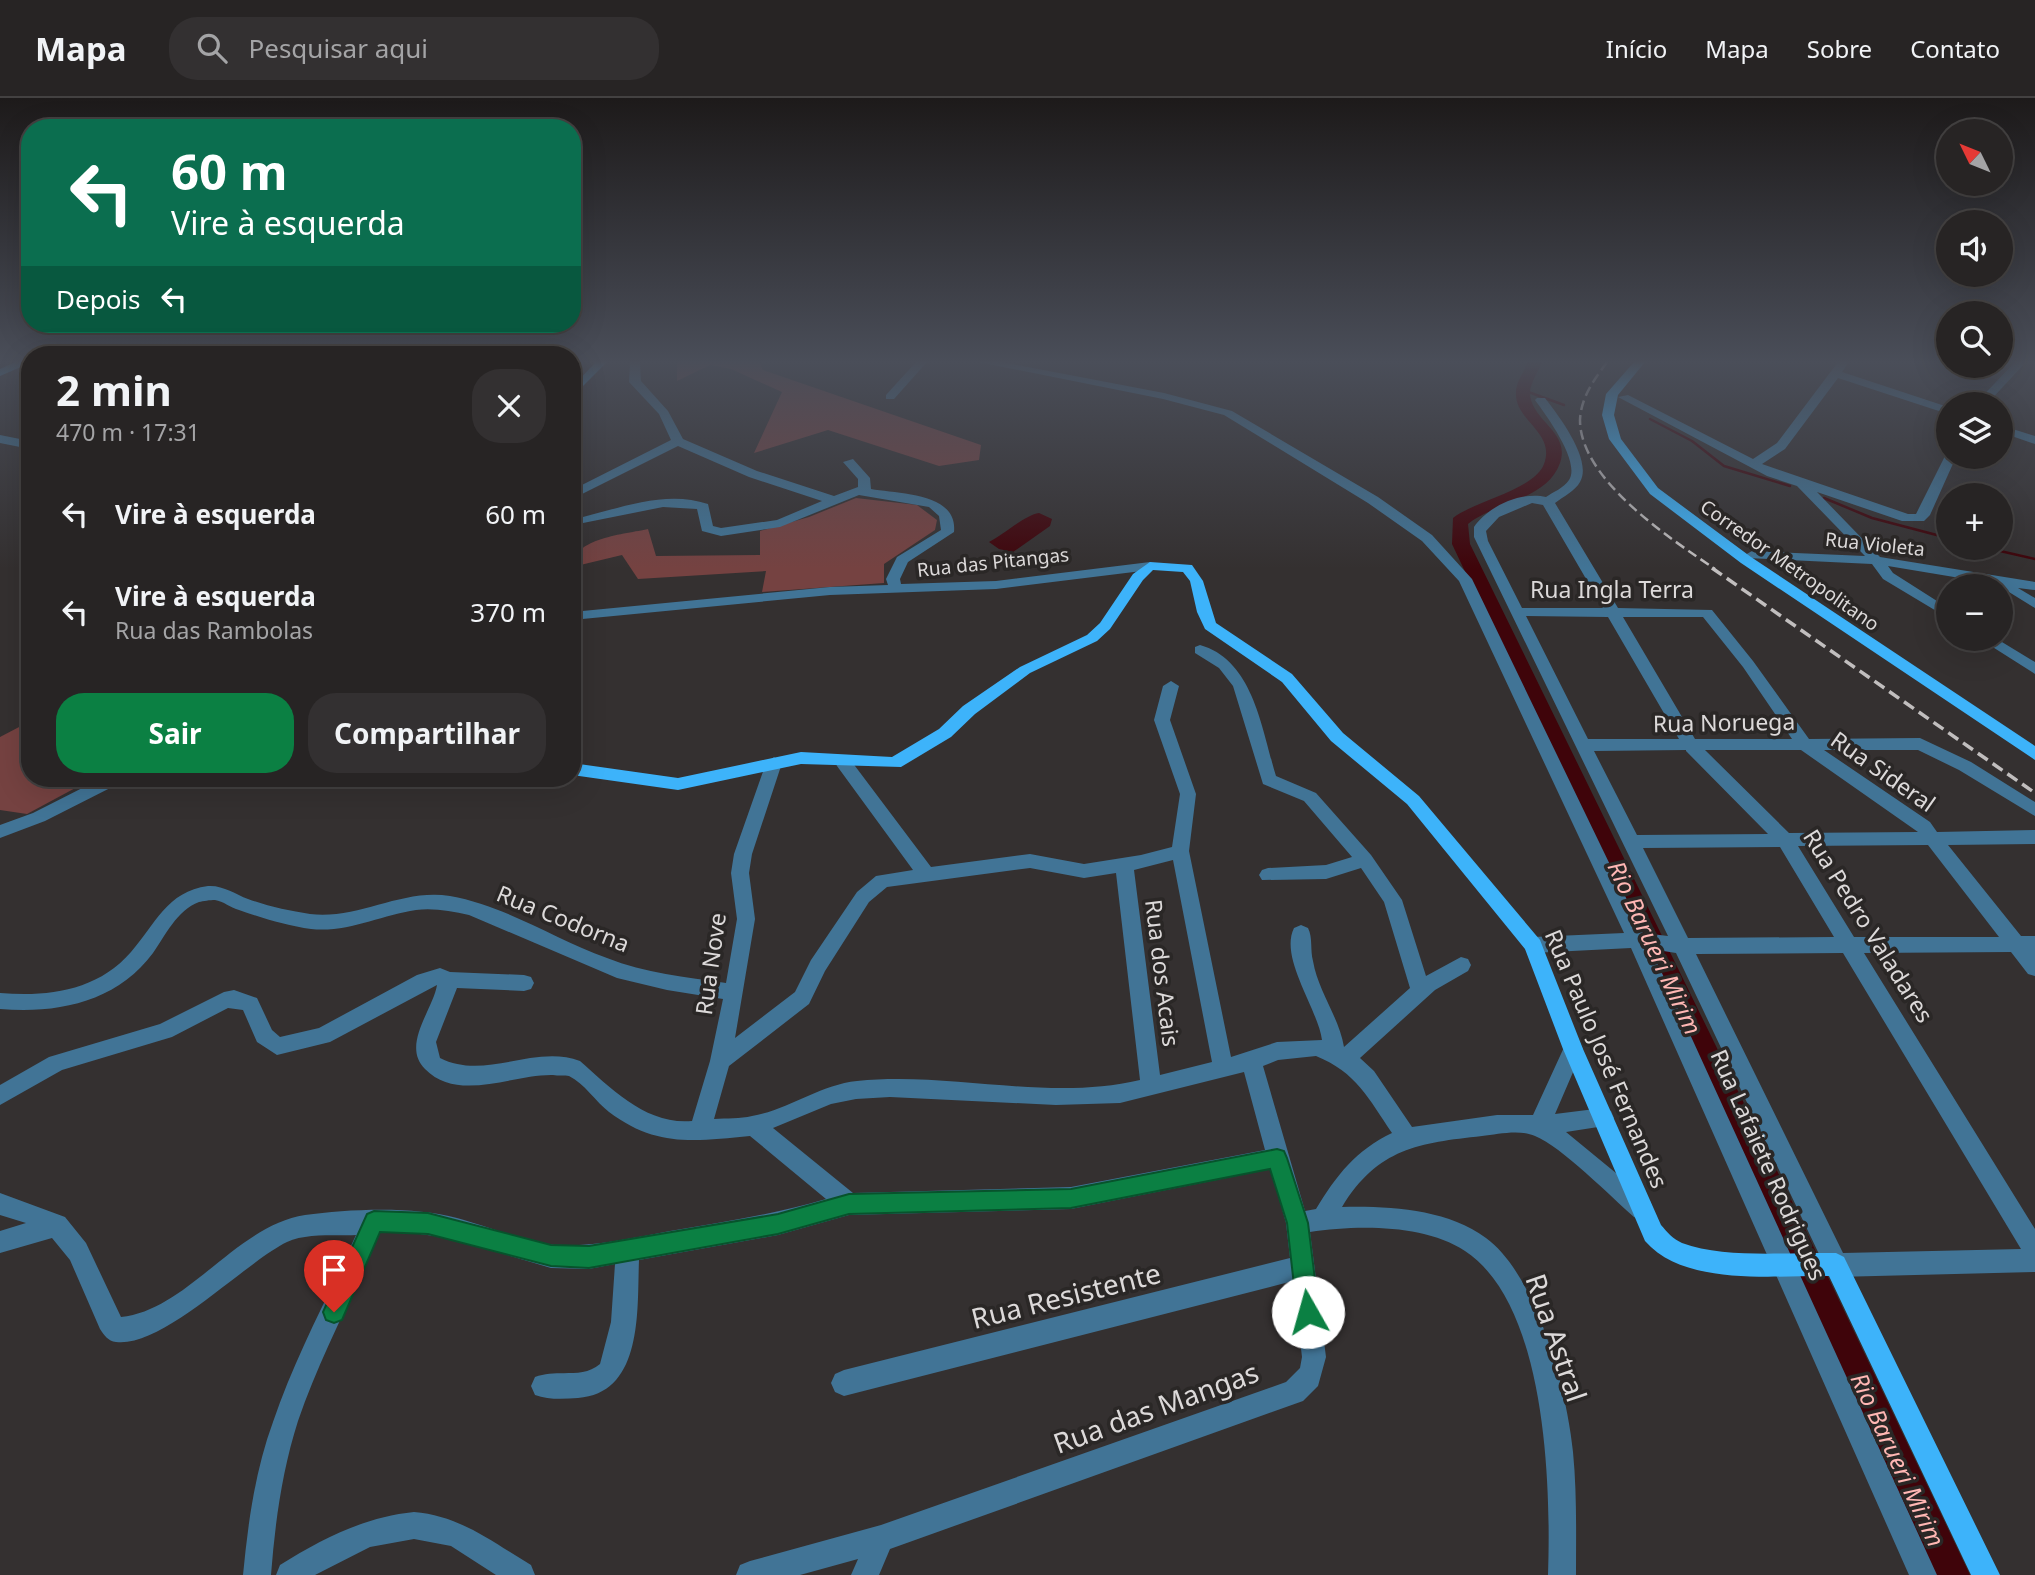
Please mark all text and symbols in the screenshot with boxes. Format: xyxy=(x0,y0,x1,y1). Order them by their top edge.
search box xyxy=(169,17,659,80)
text: Mapa xyxy=(35,26,127,71)
icon: search xyxy=(193,29,231,67)
text: Pesquisar aqui xyxy=(249,30,428,66)
text: Início xyxy=(1606,32,1667,65)
text: Mapa xyxy=(1705,32,1769,65)
text: Sobre xyxy=(1807,32,1872,65)
text: Contato xyxy=(1910,32,2000,65)
north arrow xyxy=(1936,119,2012,196)
map controls xyxy=(1936,119,2013,651)
text: 60 m xyxy=(171,138,288,204)
icon: left xyxy=(56,147,147,238)
text: Vire à esquerda xyxy=(171,201,405,244)
button: sound xyxy=(1936,210,2013,287)
icon: left xyxy=(155,280,193,318)
text: Depois xyxy=(56,281,141,317)
button: search xyxy=(1936,301,2013,378)
text: 2 min xyxy=(56,361,172,418)
button: close xyxy=(472,369,546,443)
button: layers xyxy=(1936,392,2013,469)
text: 470 m · 17:31 xyxy=(56,416,200,448)
button: + xyxy=(1936,483,2013,560)
street label: Corredor Metropolitano xyxy=(1695,493,1885,637)
icon: left xyxy=(56,495,94,533)
text: Vire à esquerda xyxy=(115,496,316,532)
text: 60 m xyxy=(485,496,546,532)
street label: Rua Violeta xyxy=(1824,526,1926,562)
street label: Rua das Pitangas xyxy=(916,541,1070,583)
street label: Rua Ingla Terra xyxy=(1530,573,1694,605)
button: − xyxy=(1936,574,2013,651)
text: Vire à esquerda xyxy=(115,578,316,614)
icon: left xyxy=(56,593,94,631)
text: 370 m xyxy=(470,594,546,630)
text: Rua das Rambolas xyxy=(115,614,313,646)
button: Sair xyxy=(56,693,294,773)
button: Compartilhar xyxy=(308,693,546,773)
street label: Rua Noruega xyxy=(1652,705,1796,739)
street label: Rua Sideral xyxy=(1825,723,1942,819)
street label: Rua Pedro Valadares xyxy=(1796,823,1941,1028)
water label: Rio Barueri Mirim xyxy=(1601,855,1710,1040)
street label: Rua Codorna xyxy=(492,877,635,959)
street label: Rua dos Acais xyxy=(1138,897,1188,1048)
street label: Rua Nove xyxy=(687,911,733,1017)
street label: Rua Paulo José Fernandes xyxy=(1538,924,1676,1193)
street label: Rua Lafaiete Rodrigues xyxy=(1704,1044,1834,1285)
pin xyxy=(304,1240,364,1312)
icon: arrive xyxy=(315,1251,353,1289)
street label: Rua Resistente xyxy=(967,1253,1165,1337)
street label: Rua Astral xyxy=(1517,1269,1597,1407)
position arrow xyxy=(1271,1275,1345,1349)
street label: Rua das Mangas xyxy=(1048,1352,1264,1462)
water label: Rio Barueri Mirim xyxy=(1844,1367,1953,1552)

